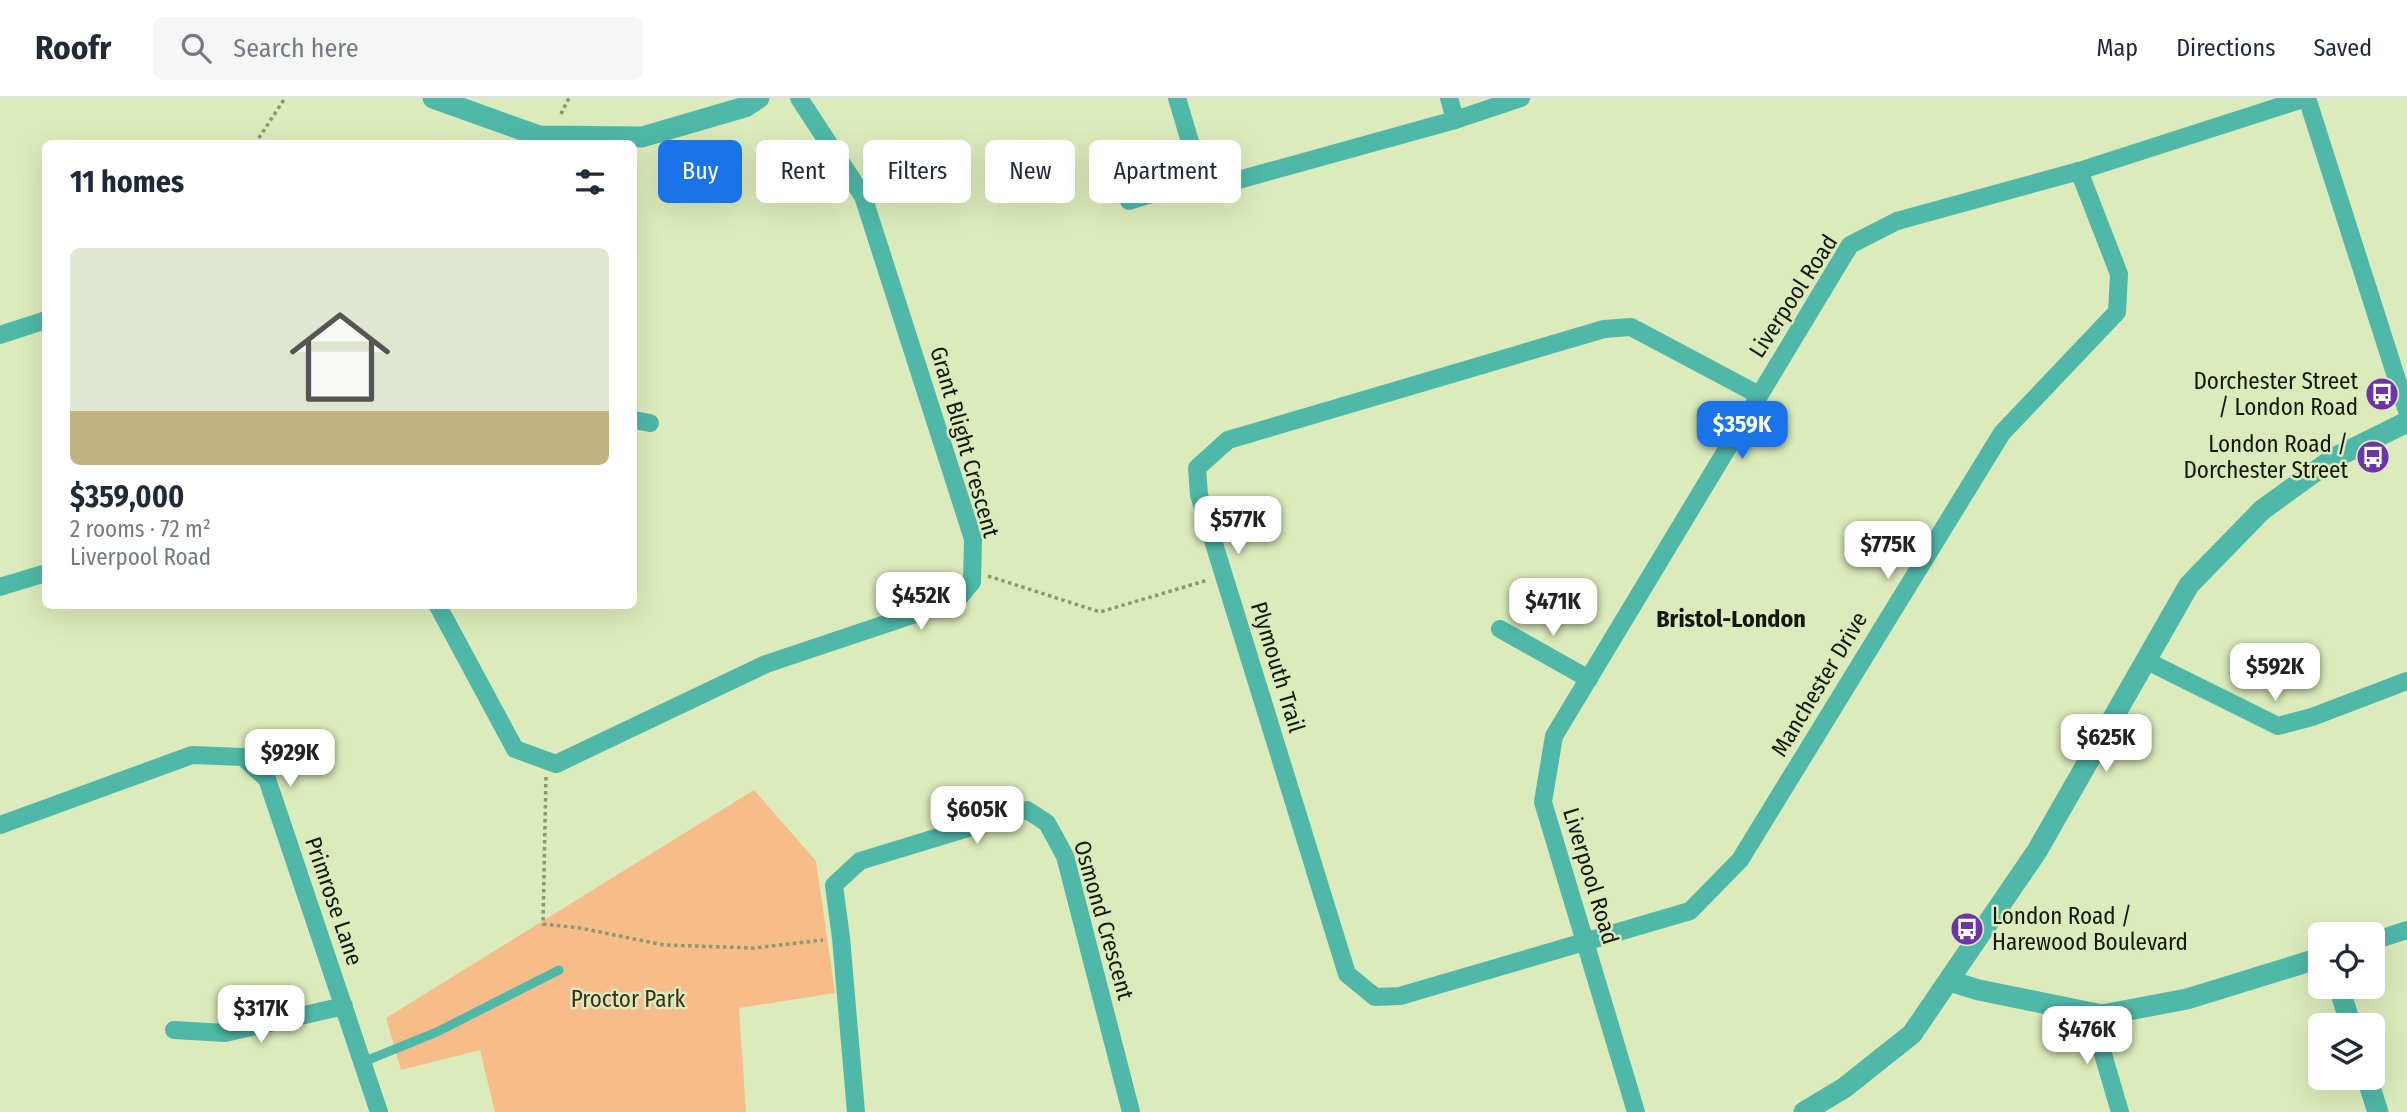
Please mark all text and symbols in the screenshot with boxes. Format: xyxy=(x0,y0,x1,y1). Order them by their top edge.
search box xyxy=(153,17,643,80)
text: Roofr xyxy=(35,28,111,68)
icon: search xyxy=(177,29,215,67)
text: Search here xyxy=(233,33,359,64)
text: Map xyxy=(2097,34,2138,62)
text: Directions xyxy=(2176,34,2275,62)
text: Saved xyxy=(2313,34,2372,62)
chip: Buy xyxy=(658,140,742,203)
chip: Rent xyxy=(756,140,849,203)
chip: Filters xyxy=(863,140,971,203)
chip: New xyxy=(985,140,1075,203)
chip: Apartment xyxy=(1089,140,1241,203)
icon: filters xyxy=(571,163,609,201)
text: 11 homes xyxy=(70,164,184,200)
street label: Liverpool Road xyxy=(1743,229,1843,363)
icon: home xyxy=(277,294,403,420)
street label: Grant Blight Crescent xyxy=(924,343,1006,541)
place label: Dorchester Street / London Road xyxy=(2193,367,2358,421)
bus stop icon: Dorchester Street / London Road xyxy=(2363,375,2401,413)
pin: $359K xyxy=(1693,402,1791,461)
text: $359K xyxy=(1713,410,1771,438)
place label: London Road / Dorchester Street xyxy=(2183,430,2348,484)
bus stop icon: London Road / Dorchester Street xyxy=(2354,438,2392,476)
text: $359,000 xyxy=(70,479,184,515)
pin: $577K xyxy=(1189,496,1287,556)
text: $577K xyxy=(1210,505,1266,533)
text: 2 rooms · 72 m² xyxy=(70,515,211,543)
pin: $775K xyxy=(1839,522,1937,581)
text: $775K xyxy=(1860,530,1916,558)
text: Liverpool Road xyxy=(70,543,211,571)
pin: $452K xyxy=(872,573,970,632)
pin: $471K xyxy=(1504,578,1602,638)
text: $452K xyxy=(892,581,950,609)
text: $471K xyxy=(1525,587,1581,615)
street label: Plymouth Trail xyxy=(1245,598,1311,736)
district label: Bristol-London xyxy=(1656,605,1806,633)
street label: Manchester Drive xyxy=(1765,607,1873,761)
pin: $592K xyxy=(2226,644,2324,703)
text: $592K xyxy=(2246,652,2304,680)
pin: $625K xyxy=(2057,714,2155,774)
text: $625K xyxy=(2077,723,2135,751)
pin: $929K xyxy=(241,730,339,789)
text: $929K xyxy=(261,738,319,766)
pin: $605K xyxy=(928,786,1026,846)
text: $605K xyxy=(947,795,1007,823)
street label: Liverpool Road xyxy=(1557,804,1625,948)
street label: Primrose Lane xyxy=(299,833,369,969)
street label: Osmond Crescent xyxy=(1068,837,1140,1003)
place label: London Road / Harewood Boulevard xyxy=(1992,902,2188,956)
bus stop icon: London Road / Harewood Boulevard xyxy=(1948,910,1986,948)
map controls xyxy=(2308,922,2385,1090)
button: locate xyxy=(2308,922,2385,999)
park label: Proctor Park xyxy=(571,985,686,1013)
pin: $317K xyxy=(212,986,310,1045)
text: $317K xyxy=(234,994,288,1022)
pin: $476K xyxy=(2038,1006,2136,1066)
button: layers xyxy=(2308,1013,2385,1090)
text: $476K xyxy=(2058,1015,2116,1043)

